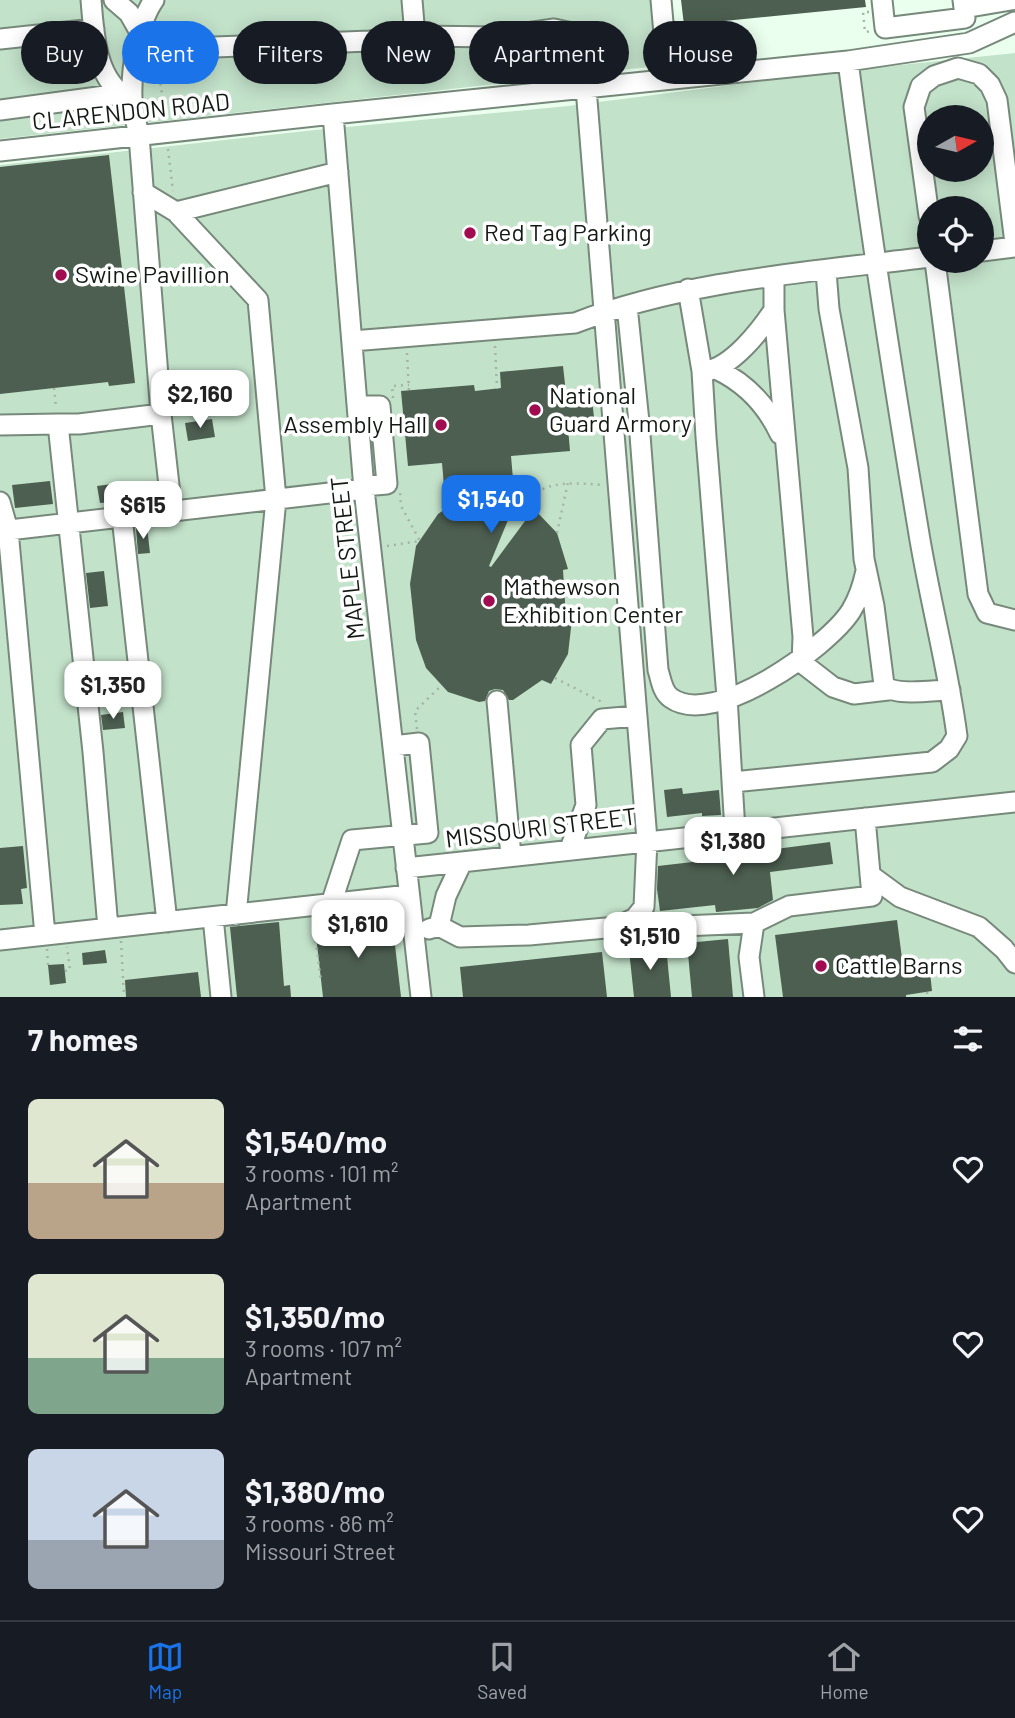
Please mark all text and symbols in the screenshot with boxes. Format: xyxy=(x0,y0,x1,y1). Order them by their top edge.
chip: Buy xyxy=(21,21,108,84)
chip: Rent xyxy=(122,21,219,84)
chip: Filters xyxy=(233,21,347,84)
chip: New xyxy=(361,21,455,84)
chip: Apartment xyxy=(469,21,629,84)
chip: House xyxy=(643,21,757,84)
street label: CLARENDON ROAD xyxy=(31,86,231,135)
north arrow xyxy=(917,105,994,182)
map controls xyxy=(917,105,994,273)
button: locate xyxy=(917,196,994,273)
place label: Red Tag Parking xyxy=(484,217,652,246)
marker: Red Tag Parking xyxy=(462,225,478,241)
place label: Swine Pavillion xyxy=(75,259,230,288)
marker: Swine Pavillion xyxy=(53,267,69,283)
pin: $2,160 xyxy=(143,370,257,430)
text: $2,160 xyxy=(167,379,233,407)
place label: National Guard Armory xyxy=(549,380,692,437)
marker: National Guard Armory xyxy=(527,402,543,418)
place label: Assembly Hall xyxy=(284,409,427,438)
marker: Assembly Hall xyxy=(433,417,449,433)
street label: MAPLE STREET xyxy=(324,475,369,641)
pin: $1,540 xyxy=(434,476,548,535)
pin: $615 xyxy=(102,482,184,541)
text: $1,540 xyxy=(458,484,524,512)
text: $615 xyxy=(120,490,166,518)
place label: Mathewson Exhibition Center xyxy=(503,571,683,628)
marker: Mathewson Exhibition Center xyxy=(481,593,497,609)
pin: $1,350 xyxy=(56,662,170,721)
text: $1,350 xyxy=(80,670,146,698)
street label: MISSOURI STREET xyxy=(444,800,638,853)
pin: $1,380 xyxy=(676,818,790,877)
text: $1,380 xyxy=(700,826,766,854)
pin: $1,610 xyxy=(301,900,415,960)
text: $1,610 xyxy=(328,909,388,937)
pin: $1,510 xyxy=(593,912,707,972)
text: $1,510 xyxy=(620,921,680,949)
place label: Cattle Barns xyxy=(835,950,963,979)
marker: Cattle Barns xyxy=(813,958,829,974)
icon: filters xyxy=(949,1020,987,1058)
text: 7 homes xyxy=(28,1021,138,1057)
text: $1,540/mo xyxy=(245,1123,387,1159)
icon: home xyxy=(84,1127,168,1211)
icon: heart xyxy=(949,1150,987,1188)
text: 3 rooms · 101 m² xyxy=(245,1159,398,1187)
text: Apartment xyxy=(245,1187,352,1215)
text: $1,350/mo xyxy=(245,1298,385,1334)
icon: home xyxy=(84,1302,168,1386)
icon: heart xyxy=(949,1325,987,1363)
text: 3 rooms · 107 m² xyxy=(245,1334,402,1362)
text: Apartment xyxy=(245,1362,352,1390)
text: $1,380/mo xyxy=(245,1473,385,1509)
icon: home xyxy=(84,1477,168,1561)
icon: heart xyxy=(949,1500,987,1538)
text: 3 rooms · 86 m² xyxy=(245,1509,394,1537)
text: Missouri Street xyxy=(245,1537,396,1565)
tab: Map xyxy=(146,1638,184,1703)
tab: Saved xyxy=(477,1638,527,1703)
tab: Home xyxy=(820,1638,869,1703)

